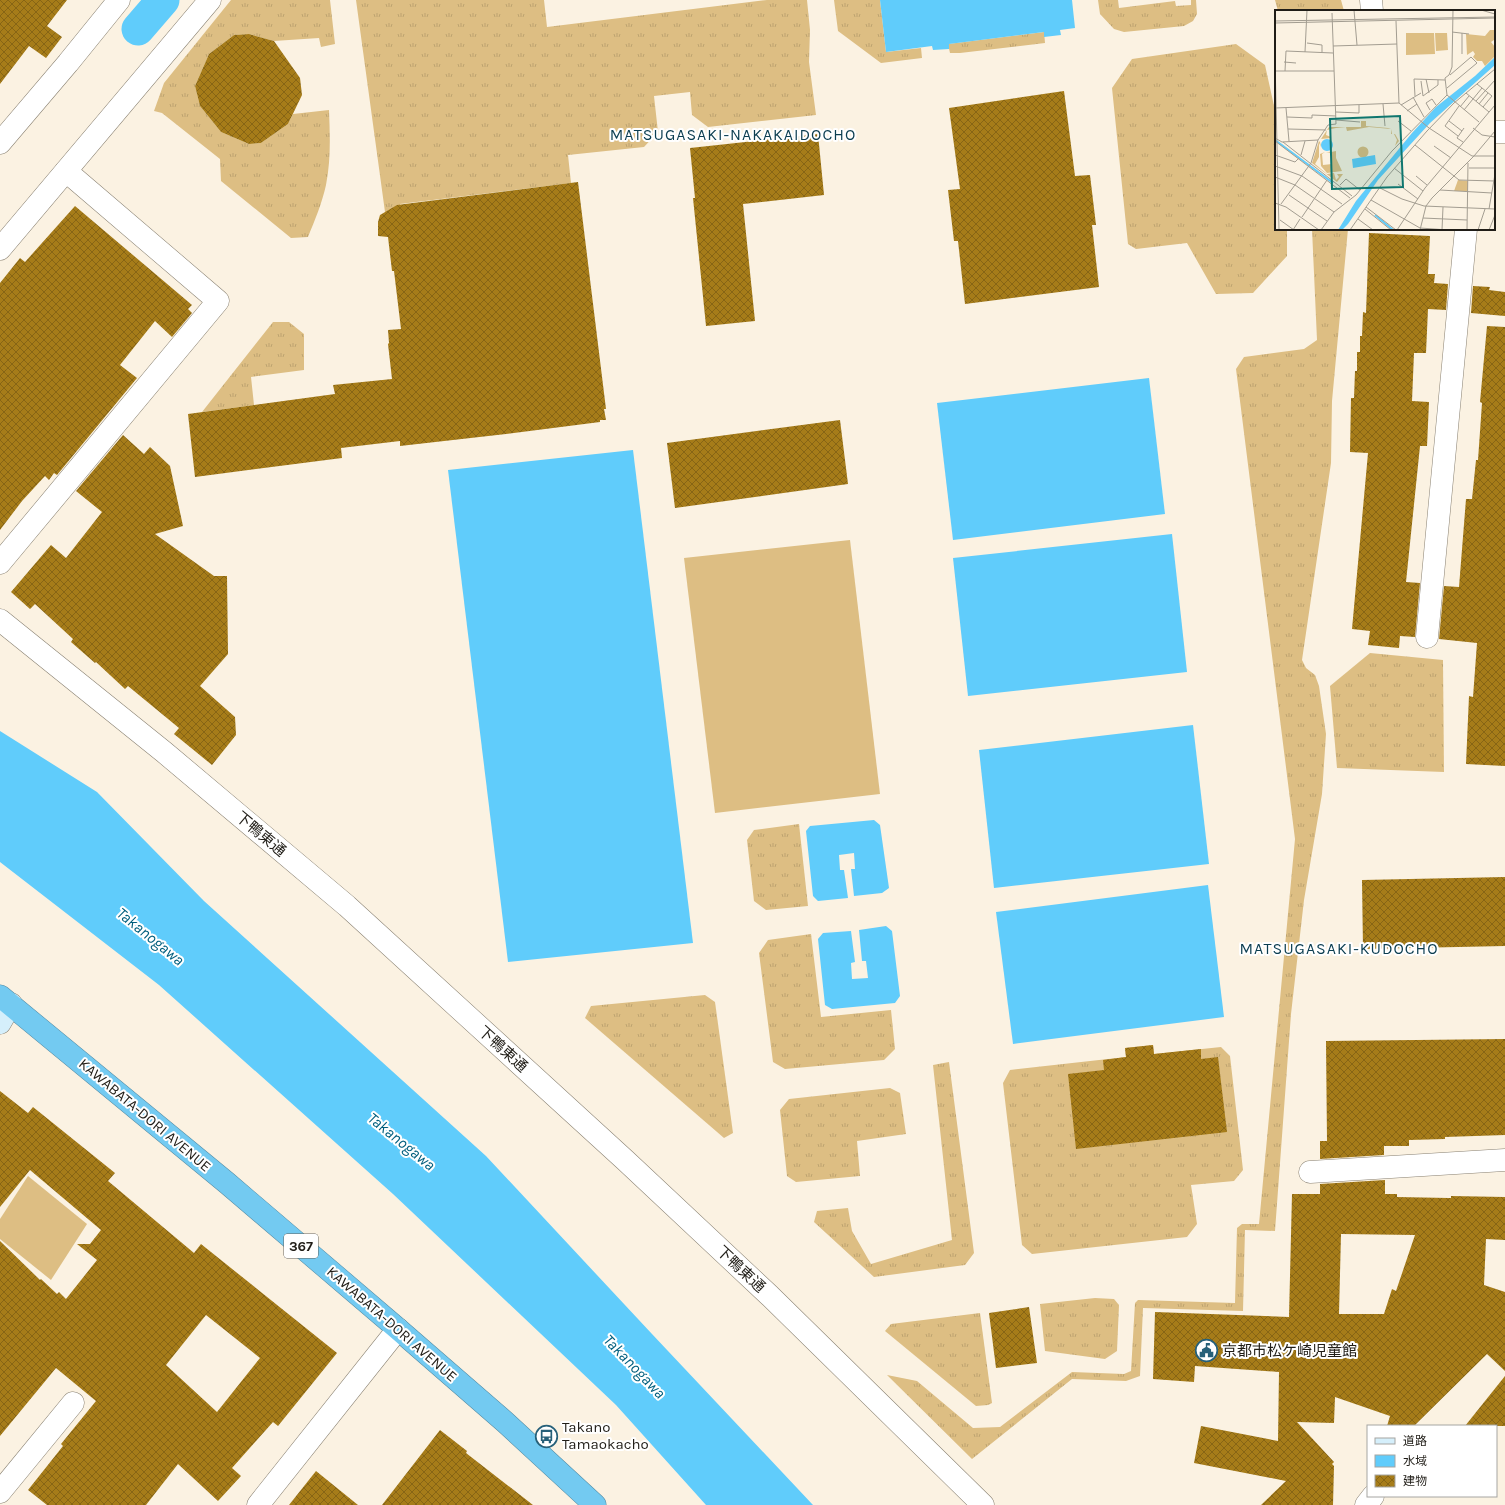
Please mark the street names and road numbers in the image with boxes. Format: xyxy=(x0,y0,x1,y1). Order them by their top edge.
street label: 下鴨東通 xyxy=(232,808,290,860)
street label: 下鴨東通 xyxy=(475,1022,531,1076)
street label: KAWABATA-DORI AVENUE xyxy=(75,1054,215,1176)
road number: 367 xyxy=(284,1234,318,1258)
street label: 下鴨東通 xyxy=(713,1242,769,1296)
street label: KAWABATA-DORI AVENUE xyxy=(323,1262,461,1386)

